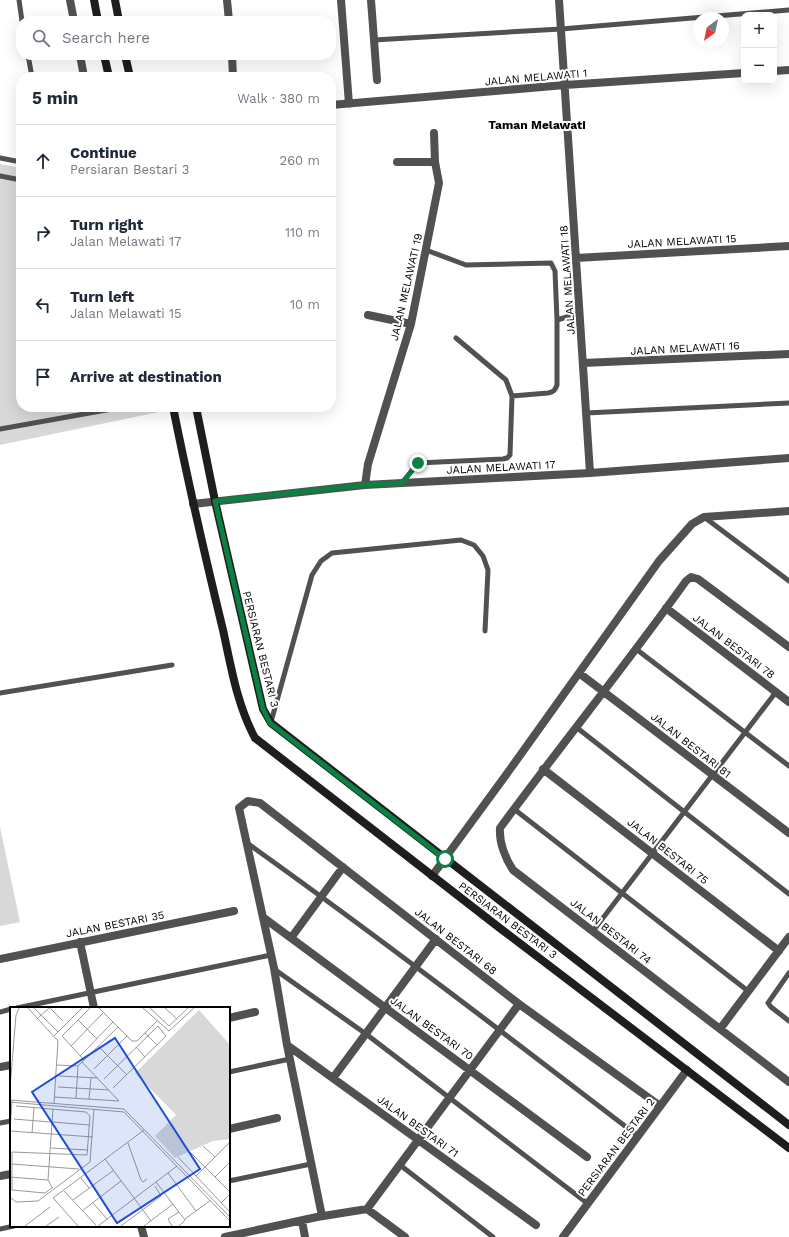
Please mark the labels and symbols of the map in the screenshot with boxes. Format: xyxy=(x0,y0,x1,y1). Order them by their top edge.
north arrow xyxy=(693,12,729,48)
street label: JALAN MELAWATI 1 xyxy=(484,67,588,88)
district label: Taman Melawati xyxy=(488,118,586,132)
street label: JALAN MELAWATI 18 xyxy=(557,225,578,335)
street label: JALAN MELAWATI 19 xyxy=(388,232,425,342)
street label: JALAN MELAWATI 15 xyxy=(627,232,737,251)
street label: JALAN MELAWATI 16 xyxy=(630,339,740,358)
route end xyxy=(409,454,427,472)
street label: JALAN MELAWATI 17 xyxy=(446,458,556,477)
street label: PERSIARAN BESTARI 3 xyxy=(240,590,281,709)
street label: JALAN BESTARI 78 xyxy=(690,611,777,682)
street label: JALAN BESTARI 81 xyxy=(648,710,733,781)
street label: JALAN BESTARI 75 xyxy=(625,816,711,887)
route start xyxy=(436,850,454,868)
street label: PERSIARAN BESTARI 3 xyxy=(456,879,559,962)
street label: JALAN BESTARI 74 xyxy=(568,896,654,967)
street label: JALAN BESTARI 68 xyxy=(412,905,499,978)
street label: JALAN BESTARI 35 xyxy=(65,909,165,940)
street label: JALAN BESTARI 70 xyxy=(388,994,476,1063)
inset map xyxy=(10,1007,230,1227)
street label: JALAN BESTARI 71 xyxy=(375,1093,461,1160)
street label: PERSIARAN BESTARI 2 xyxy=(575,1096,658,1199)

